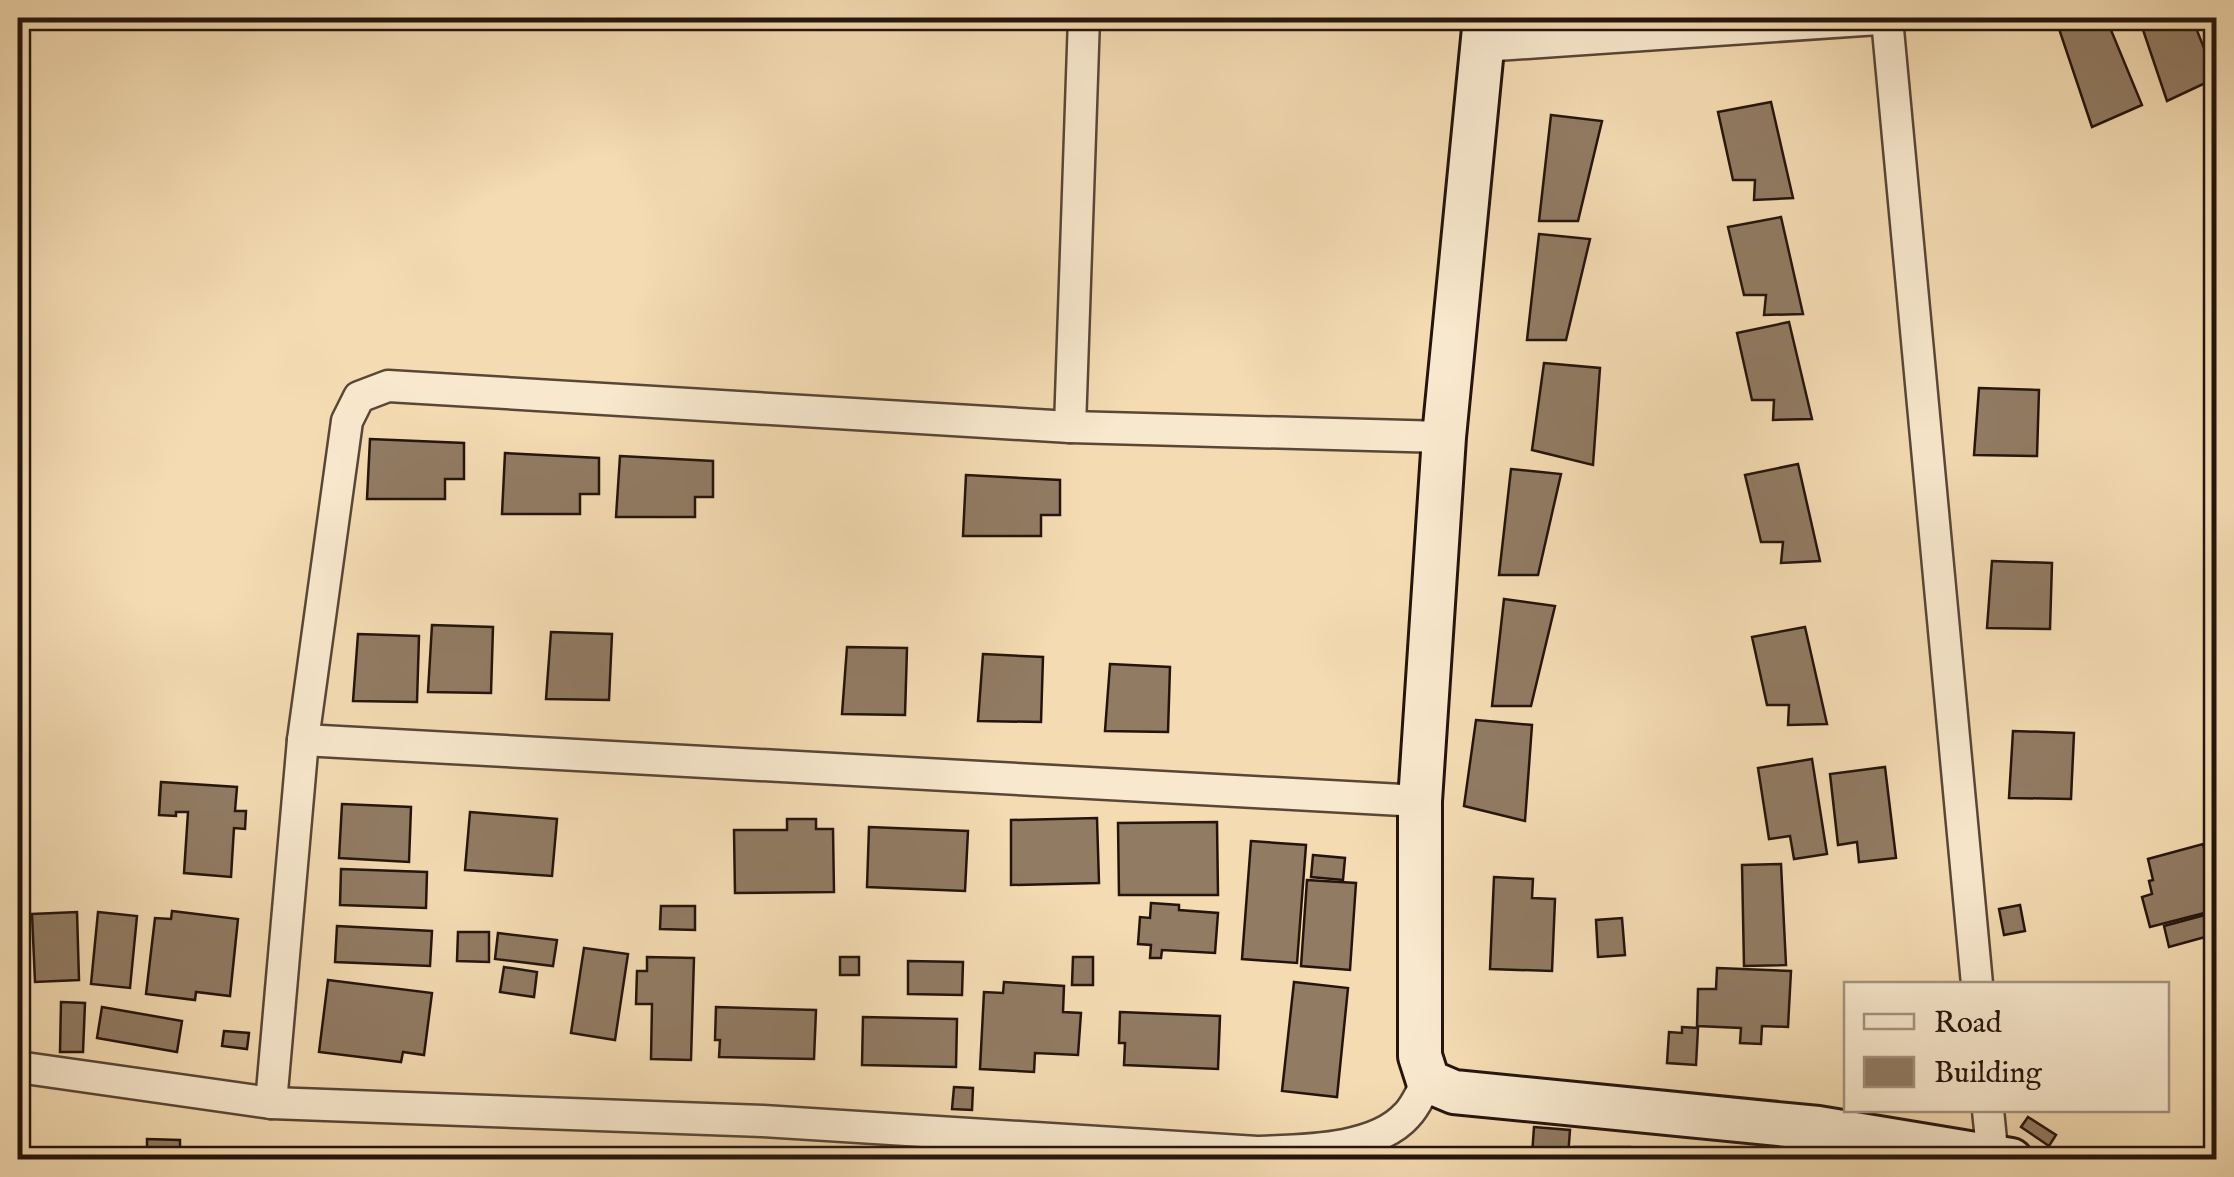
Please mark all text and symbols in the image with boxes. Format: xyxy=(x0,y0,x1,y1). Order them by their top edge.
legend xyxy=(1844,982,2169,1112)
text: Road xyxy=(1934,1005,2003,1043)
text: Building xyxy=(1934,1055,2043,1093)

